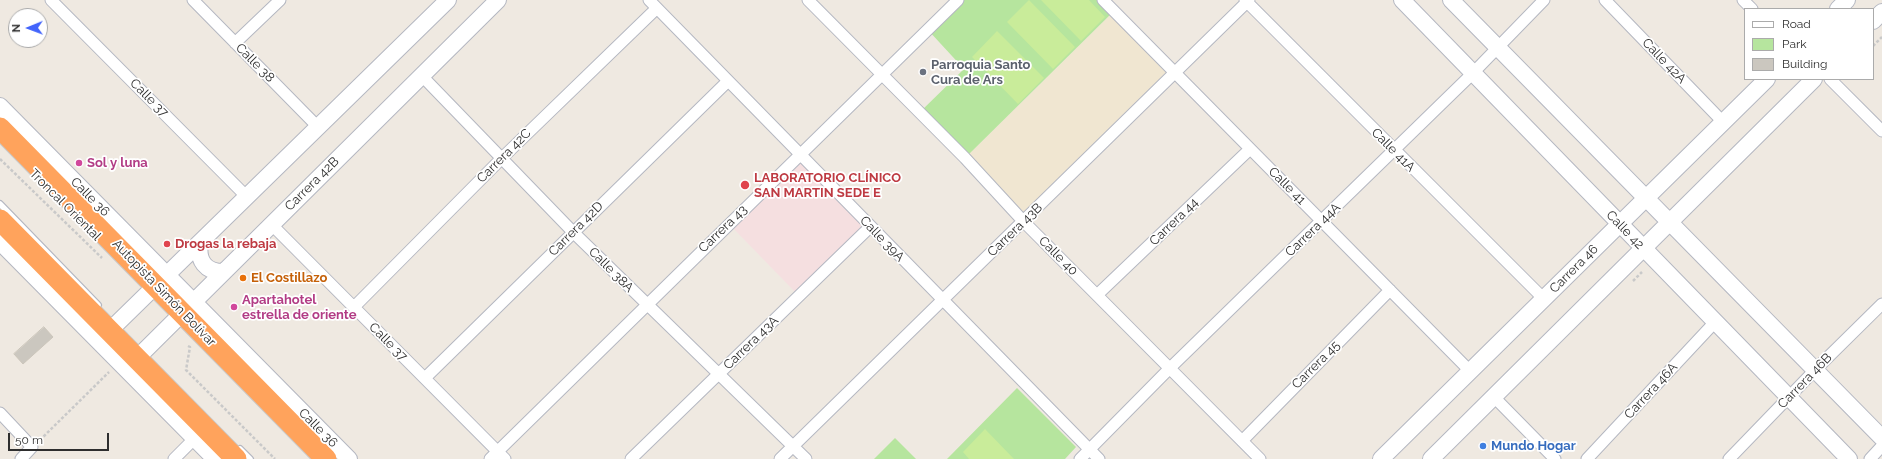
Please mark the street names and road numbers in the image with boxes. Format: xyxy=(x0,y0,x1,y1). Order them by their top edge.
street label: Calle 42A xyxy=(1639,35,1689,87)
street label: Calle 38 xyxy=(232,40,278,86)
street label: Calle 37 xyxy=(127,76,171,120)
street label: Calle 41A xyxy=(1368,125,1418,175)
street label: Carrera 42C xyxy=(474,126,534,186)
street label: Carrera 42B xyxy=(282,154,342,214)
street label: Calle 41 xyxy=(1265,164,1309,208)
street label: Troncal Oriental xyxy=(26,166,104,244)
street label: Calle 36 xyxy=(67,174,113,220)
street label: Carrera 44 xyxy=(1146,195,1202,249)
street label: Carrera 42D xyxy=(546,199,606,259)
street label: Carrera 43B xyxy=(984,200,1046,260)
street label: Carrera 44A xyxy=(1282,200,1344,260)
street label: Carrera 43 xyxy=(695,202,751,256)
street label: Calle 42 xyxy=(1603,207,1647,253)
street label: Calle 39A xyxy=(856,213,908,265)
street label: Calle 40 xyxy=(1035,233,1081,279)
street label: Autopista Simón Bolívar xyxy=(109,236,219,350)
street label: Carrera 46 xyxy=(1546,241,1602,297)
street label: Calle 38A xyxy=(585,244,637,296)
street label: Carrera 43A xyxy=(720,313,782,373)
street label: Calle 37 xyxy=(366,320,410,364)
street label: Carrera 45 xyxy=(1289,338,1343,392)
street label: Carrera 46B xyxy=(1775,350,1835,412)
street label: Carrera 46A xyxy=(1621,360,1681,422)
street label: Calle 36 xyxy=(295,405,341,451)

